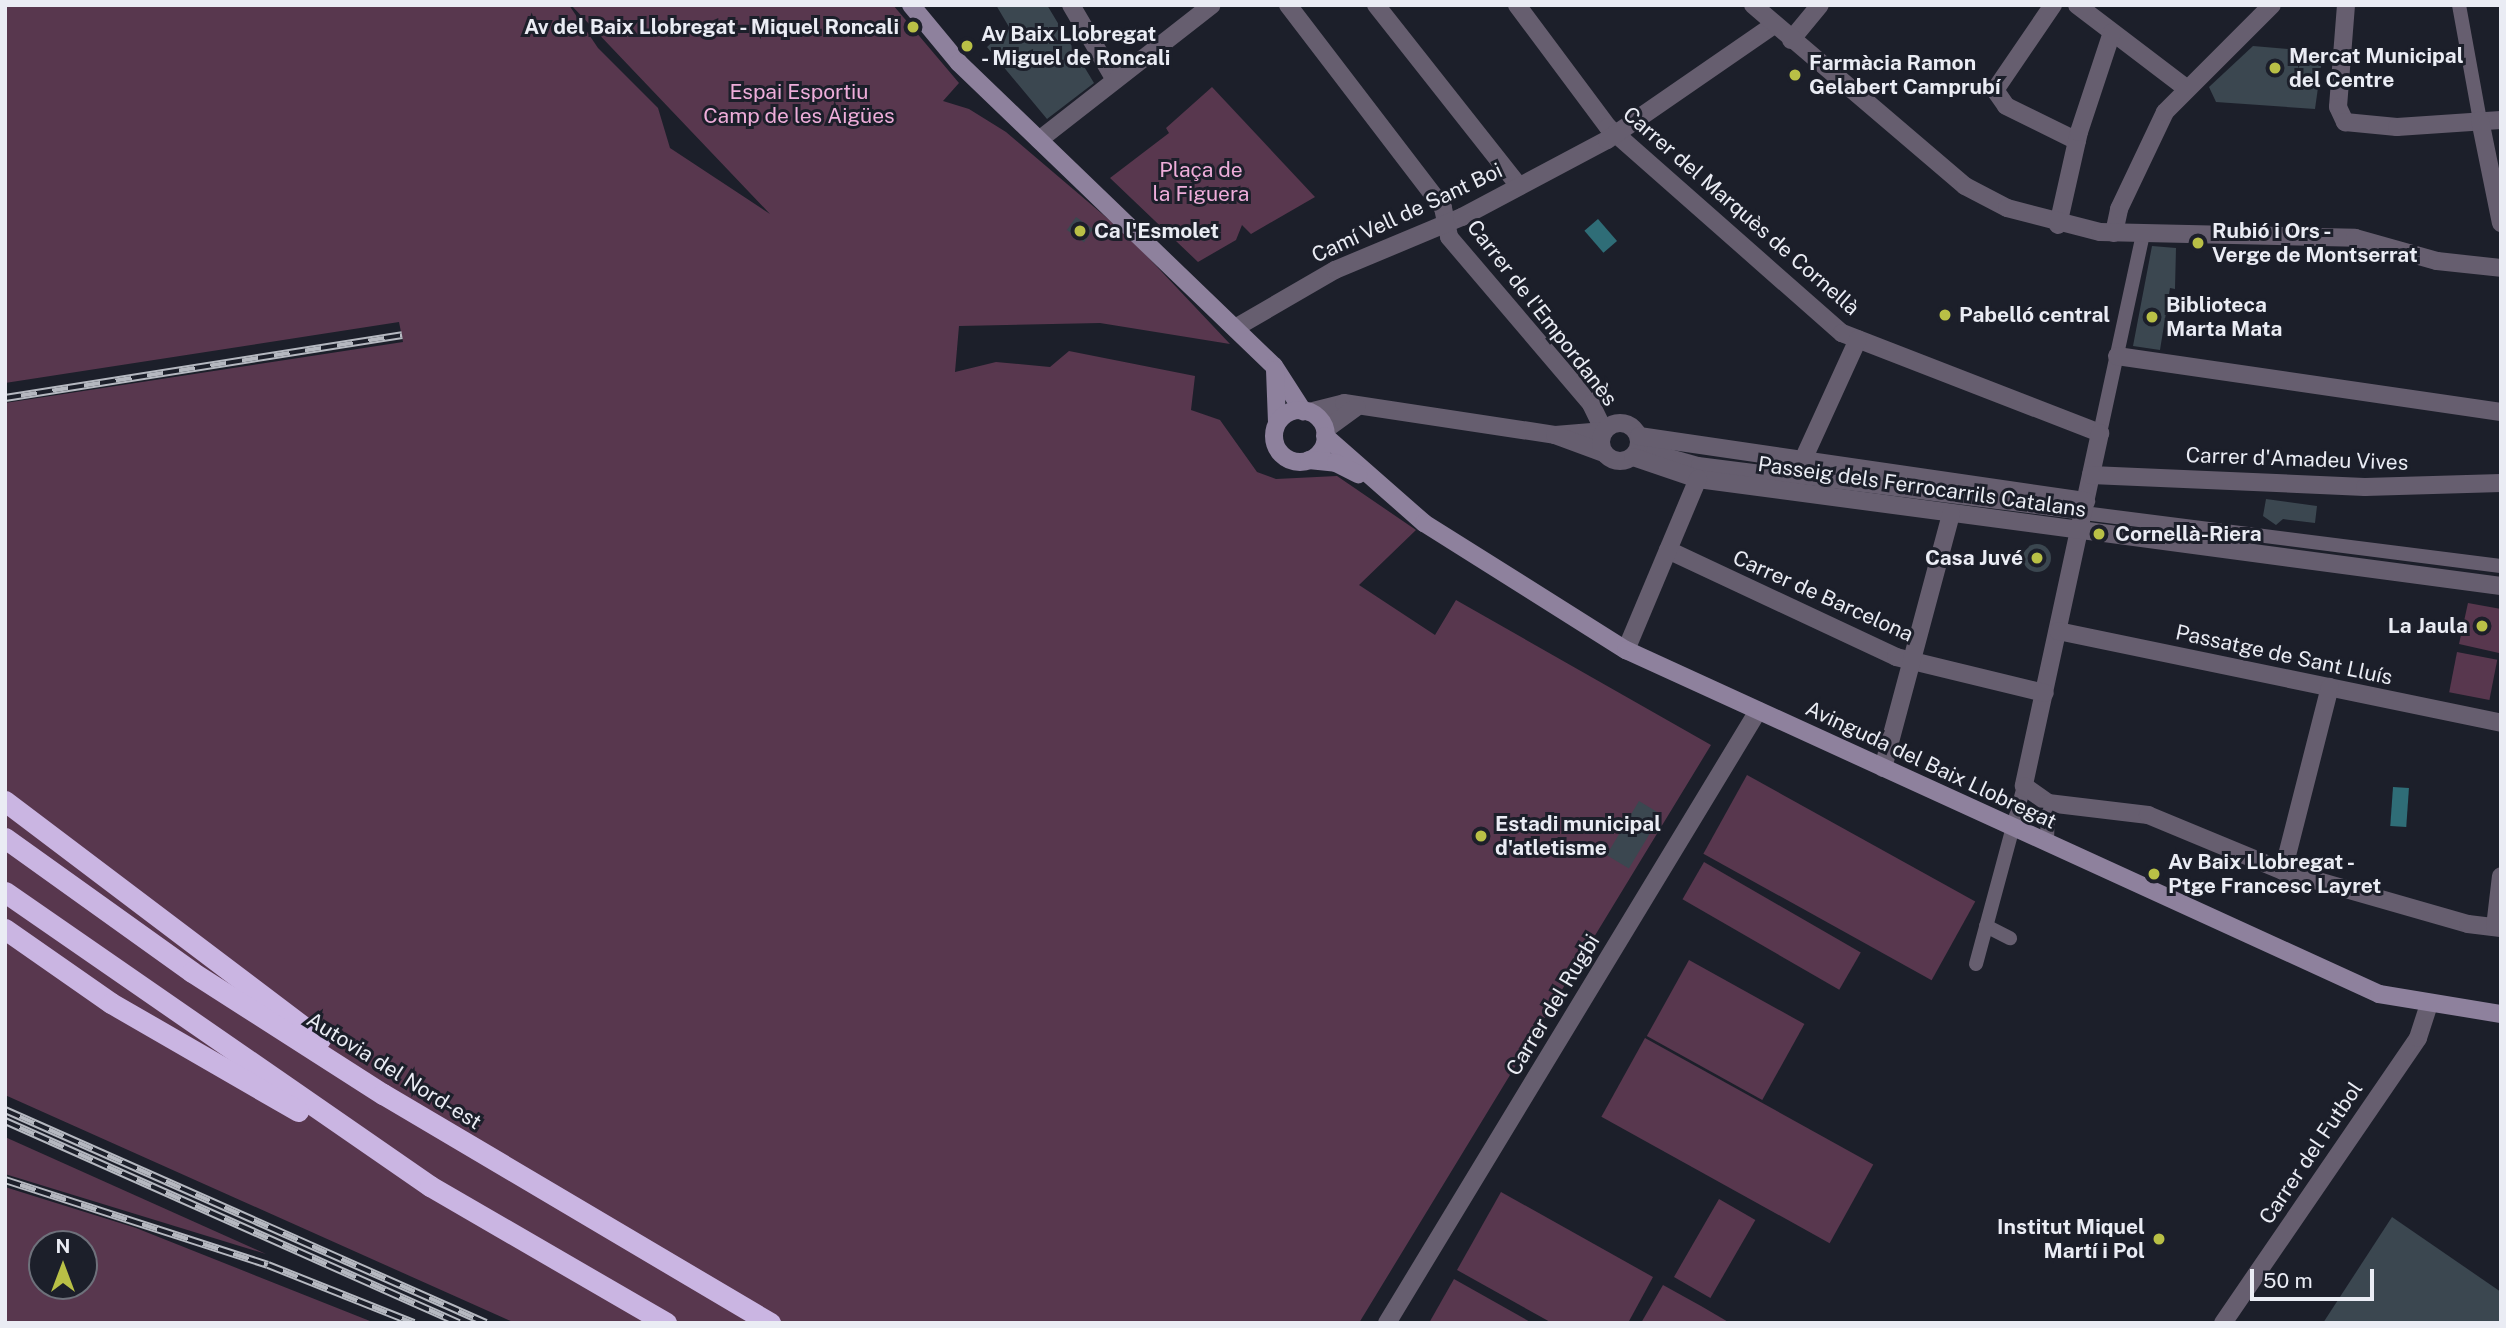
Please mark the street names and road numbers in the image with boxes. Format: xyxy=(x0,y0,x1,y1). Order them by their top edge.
street label: Carrer del Marquès de Cornellà xyxy=(1617,101,1865,321)
street label: Camí Vell de Sant Boi xyxy=(1307,158,1507,268)
street label: Carrer de l'Empordanès xyxy=(1461,215,1623,411)
street label: Carrer d'Amadeu Vives xyxy=(2185,443,2409,475)
street label: Passeig dels Ferrocarrils Catalans xyxy=(1756,451,2088,523)
street label: Carrer de Barcelona xyxy=(1729,545,1917,647)
street label: Passatge de Sant Lluís xyxy=(2173,620,2395,690)
street label: Avinguda del Baix Llobregat xyxy=(1802,696,2060,834)
street label: Carrer del Rugbi xyxy=(1501,930,1605,1080)
street label: Autovia del Nord-est xyxy=(302,1007,486,1135)
street label: Carrer del Futbol xyxy=(2254,1077,2368,1229)

